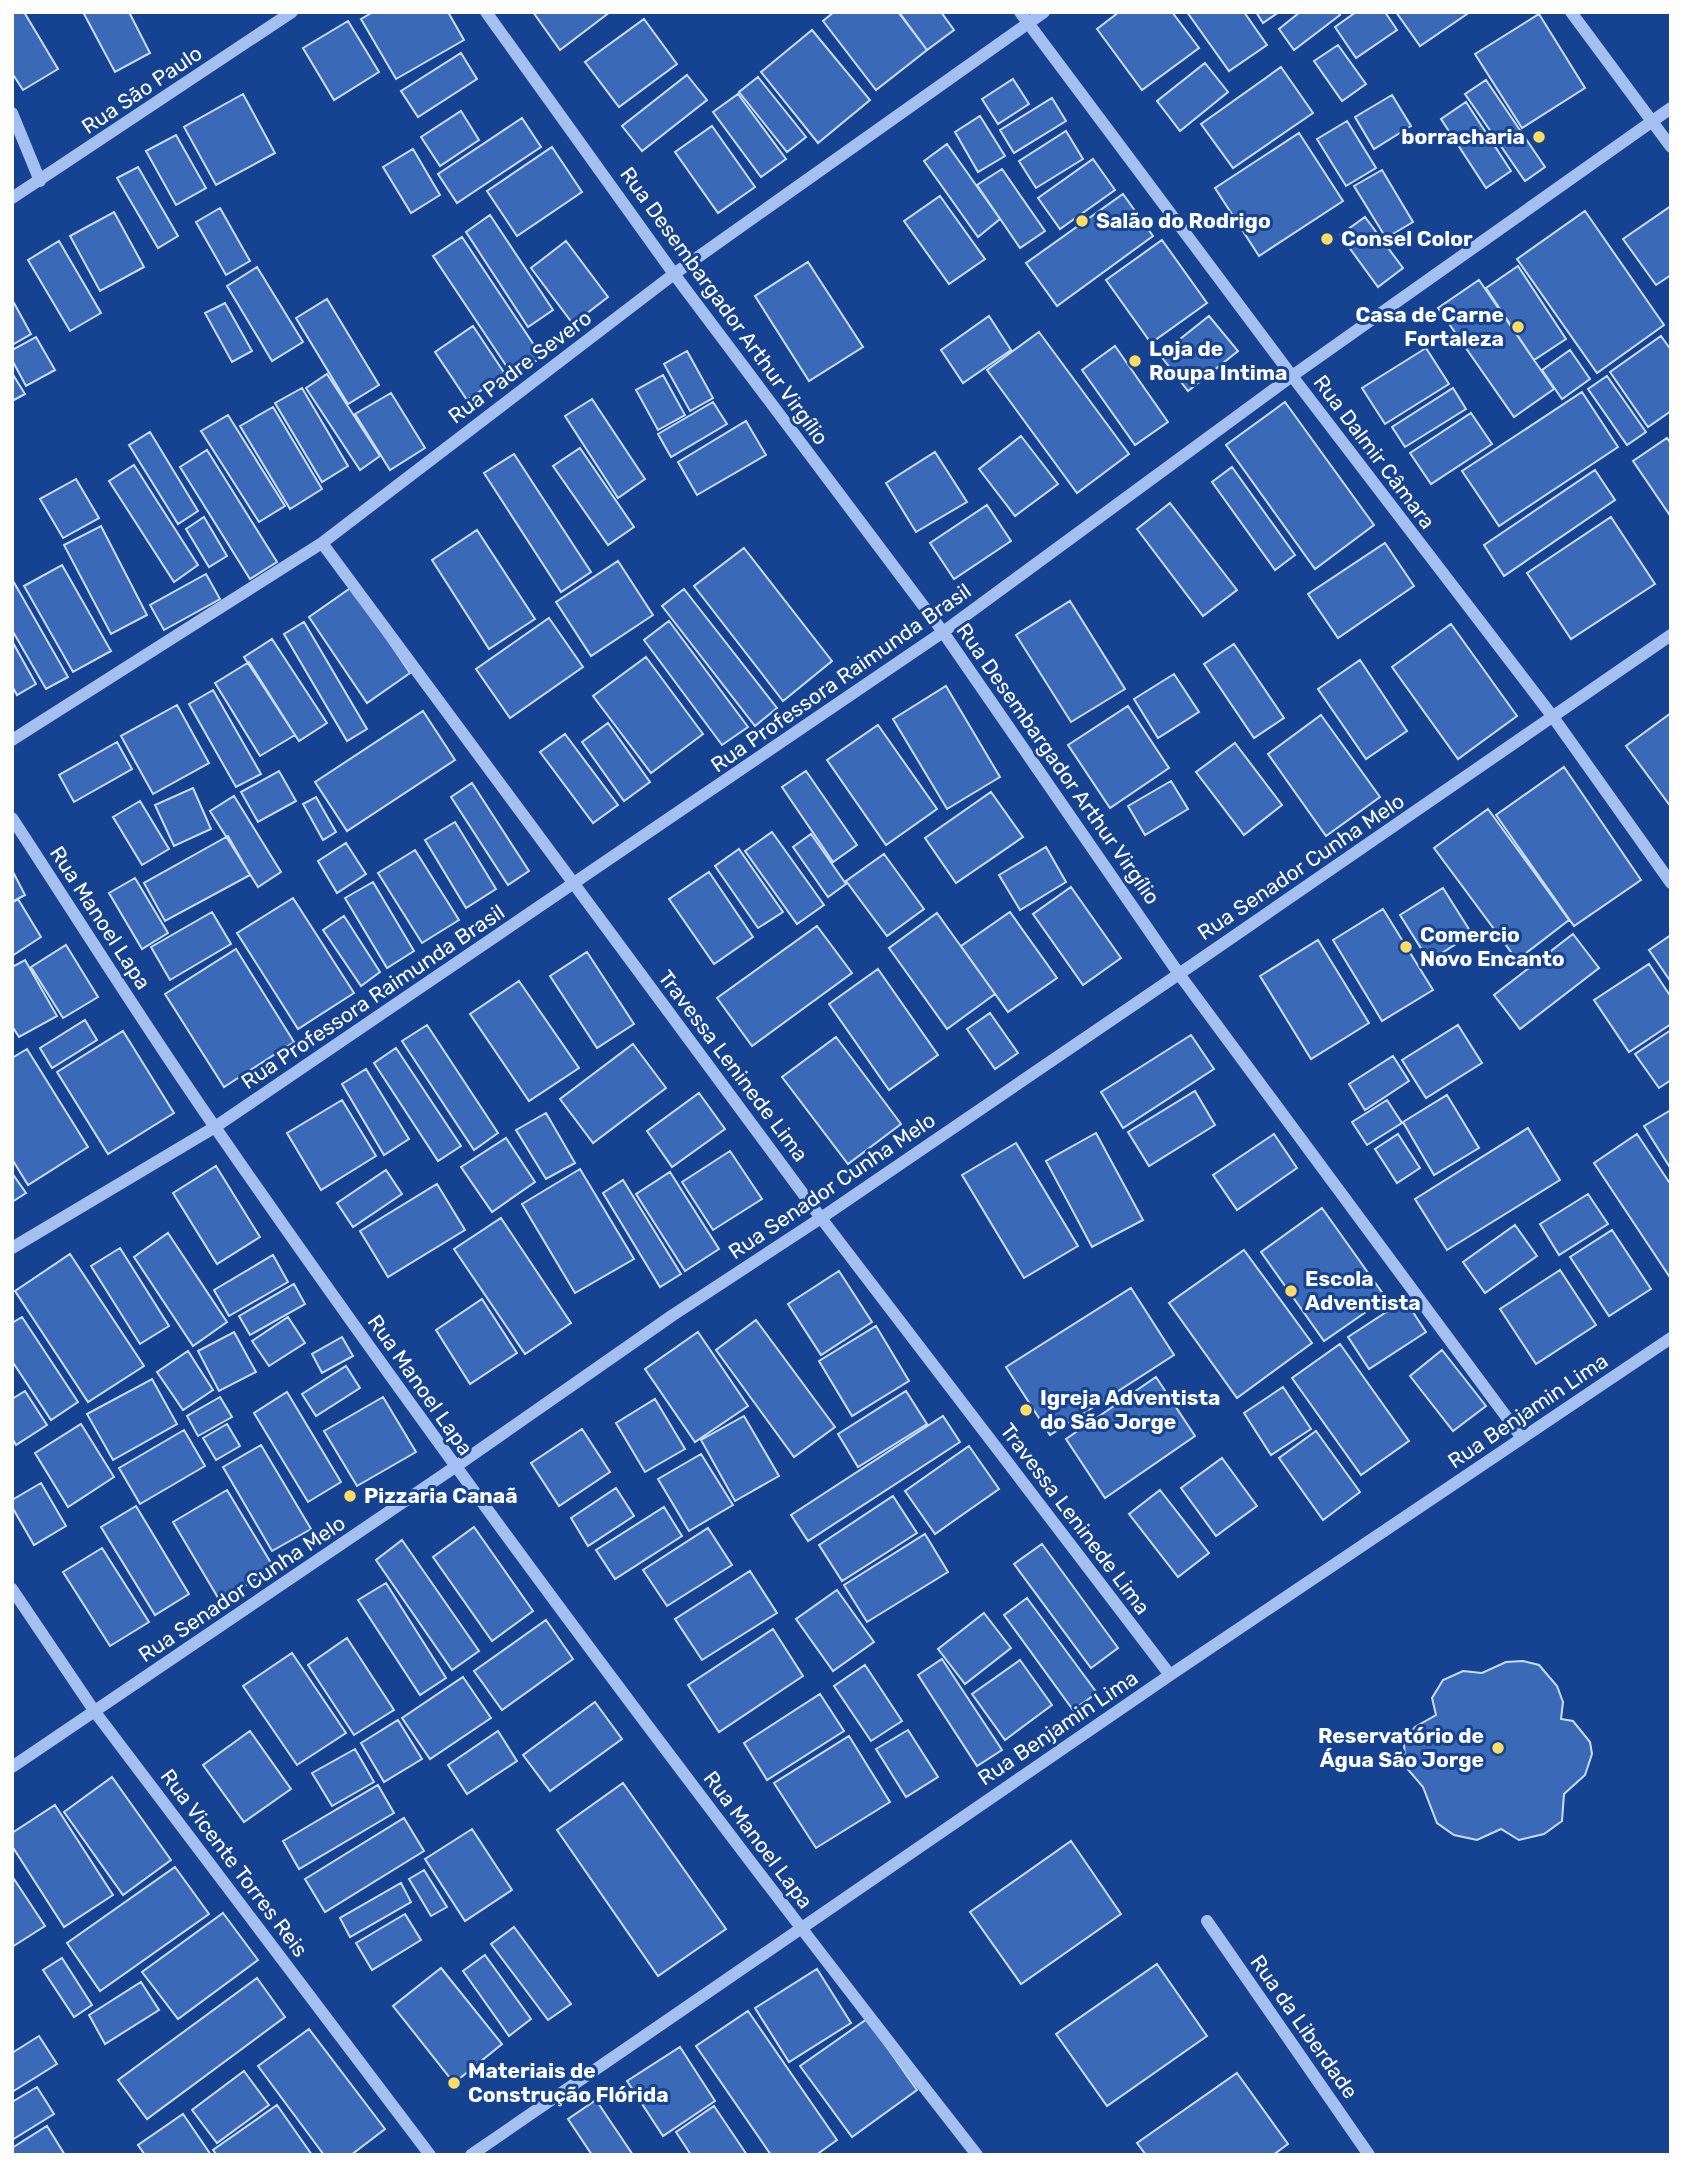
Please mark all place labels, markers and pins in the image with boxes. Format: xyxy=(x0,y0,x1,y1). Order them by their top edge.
place label: borracharia xyxy=(1401,124,1525,149)
marker: borracharia xyxy=(1531,129,1547,145)
place label: Salão do Rodrigo xyxy=(1096,208,1271,233)
marker: Salão do Rodrigo xyxy=(1074,213,1090,229)
place label: Consel Color xyxy=(1341,226,1473,251)
marker: Consel Color xyxy=(1319,231,1335,247)
place label: Casa de Carne Fortaleza xyxy=(1356,302,1504,351)
marker: Casa de Carne Fortaleza xyxy=(1510,319,1526,335)
place label: Loja de Roupa Intima xyxy=(1149,336,1287,385)
marker: Loja de Roupa Intima xyxy=(1127,353,1143,369)
place label: Comercio Novo Encanto xyxy=(1420,922,1565,971)
marker: Comercio Novo Encanto xyxy=(1398,939,1414,955)
place label: Escola Adventista xyxy=(1305,1266,1421,1315)
marker: Escola Adventista xyxy=(1283,1283,1299,1299)
place label: Igreja Adventista do São Jorge xyxy=(1040,1385,1220,1434)
marker: Igreja Adventista do São Jorge xyxy=(1018,1402,1034,1418)
place label: Pizzaria Canaã xyxy=(364,1483,518,1508)
marker: Pizzaria Canaã xyxy=(342,1488,358,1504)
place label: Reservatório de Água São Jorge xyxy=(1318,1723,1484,1772)
marker: Reservatório de Água São Jorge xyxy=(1490,1740,1506,1756)
place label: Materiais de Construção Flórida xyxy=(468,2058,669,2107)
marker: Materiais de Construção Flórida xyxy=(446,2075,462,2091)

